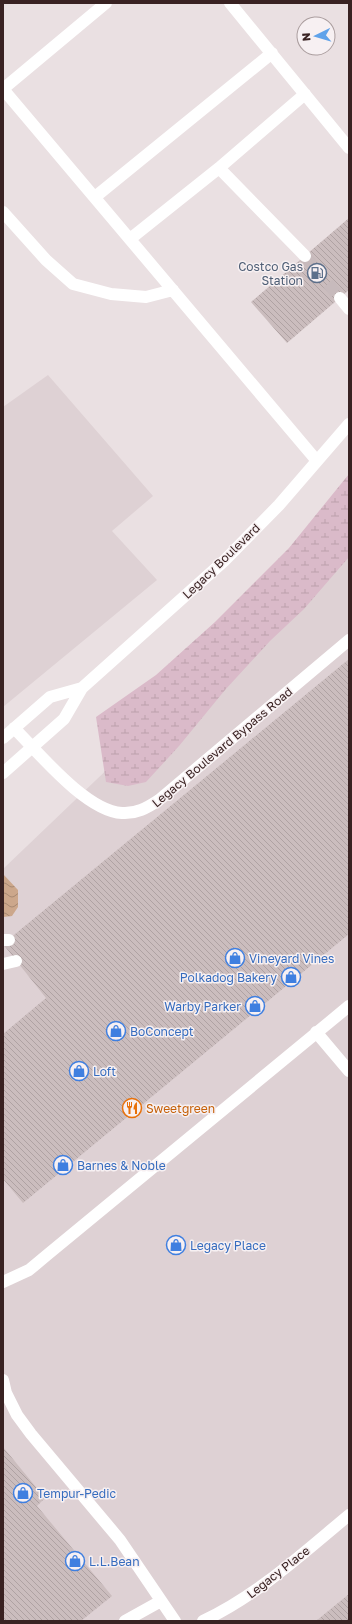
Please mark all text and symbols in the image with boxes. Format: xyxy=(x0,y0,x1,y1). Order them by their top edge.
north arrow xyxy=(296,16,336,56)
text: N xyxy=(299,32,312,42)
place label: Costco Gas Station xyxy=(238,259,303,288)
fuel station icon: Costco Gas Station xyxy=(306,262,328,284)
street label: Legacy Boulevard xyxy=(179,520,263,602)
street label: Legacy Boulevard Bypass Road xyxy=(149,684,295,810)
shop icon: Vineyard Vines xyxy=(224,947,246,969)
place label: Vineyard Vines xyxy=(249,951,334,966)
shop icon: Polkadog Bakery xyxy=(280,966,302,988)
place label: Polkadog Bakery xyxy=(180,970,277,985)
shop icon: Warby Parker xyxy=(244,995,266,1017)
place label: Warby Parker xyxy=(164,999,241,1014)
shop icon: BoConcept xyxy=(105,1020,127,1042)
place label: BoConcept xyxy=(130,1024,194,1039)
shop icon: Loft xyxy=(68,1060,90,1082)
place label: Loft xyxy=(93,1064,116,1079)
restaurant icon: Sweetgreen xyxy=(121,1097,143,1119)
place label: Sweetgreen xyxy=(146,1101,215,1116)
shop icon: Barnes & Noble xyxy=(52,1154,74,1176)
place label: Barnes & Noble xyxy=(77,1158,166,1173)
shop icon: Legacy Place xyxy=(165,1234,187,1256)
place label: Legacy Place xyxy=(190,1238,266,1253)
shop icon: Tempur-Pedic xyxy=(12,1482,34,1504)
place label: Tempur-Pedic xyxy=(37,1486,116,1501)
street label: Legacy Place xyxy=(243,1543,313,1601)
shop icon: L.L.Bean xyxy=(64,1550,86,1572)
place label: L.L.Bean xyxy=(89,1554,140,1569)

